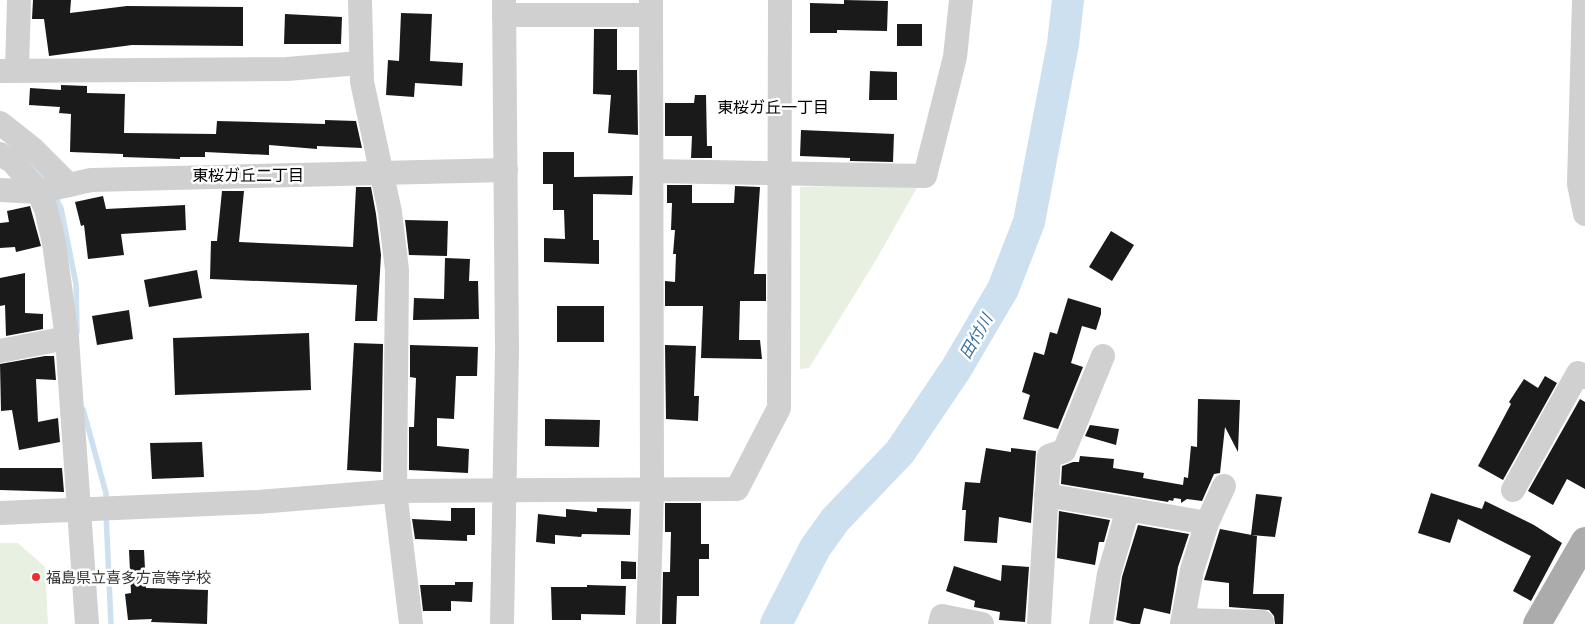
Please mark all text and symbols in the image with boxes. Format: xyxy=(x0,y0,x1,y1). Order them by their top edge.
district label: 東桜ガ丘一丁目 xyxy=(717,97,829,116)
district label: 東桜ガ丘二丁目 xyxy=(192,165,304,184)
water label: 田付川 xyxy=(955,309,996,362)
place label: 福島県立喜多方高等学校 xyxy=(46,568,211,586)
marker: 福島県立喜多方高等学校 xyxy=(30,571,42,583)

